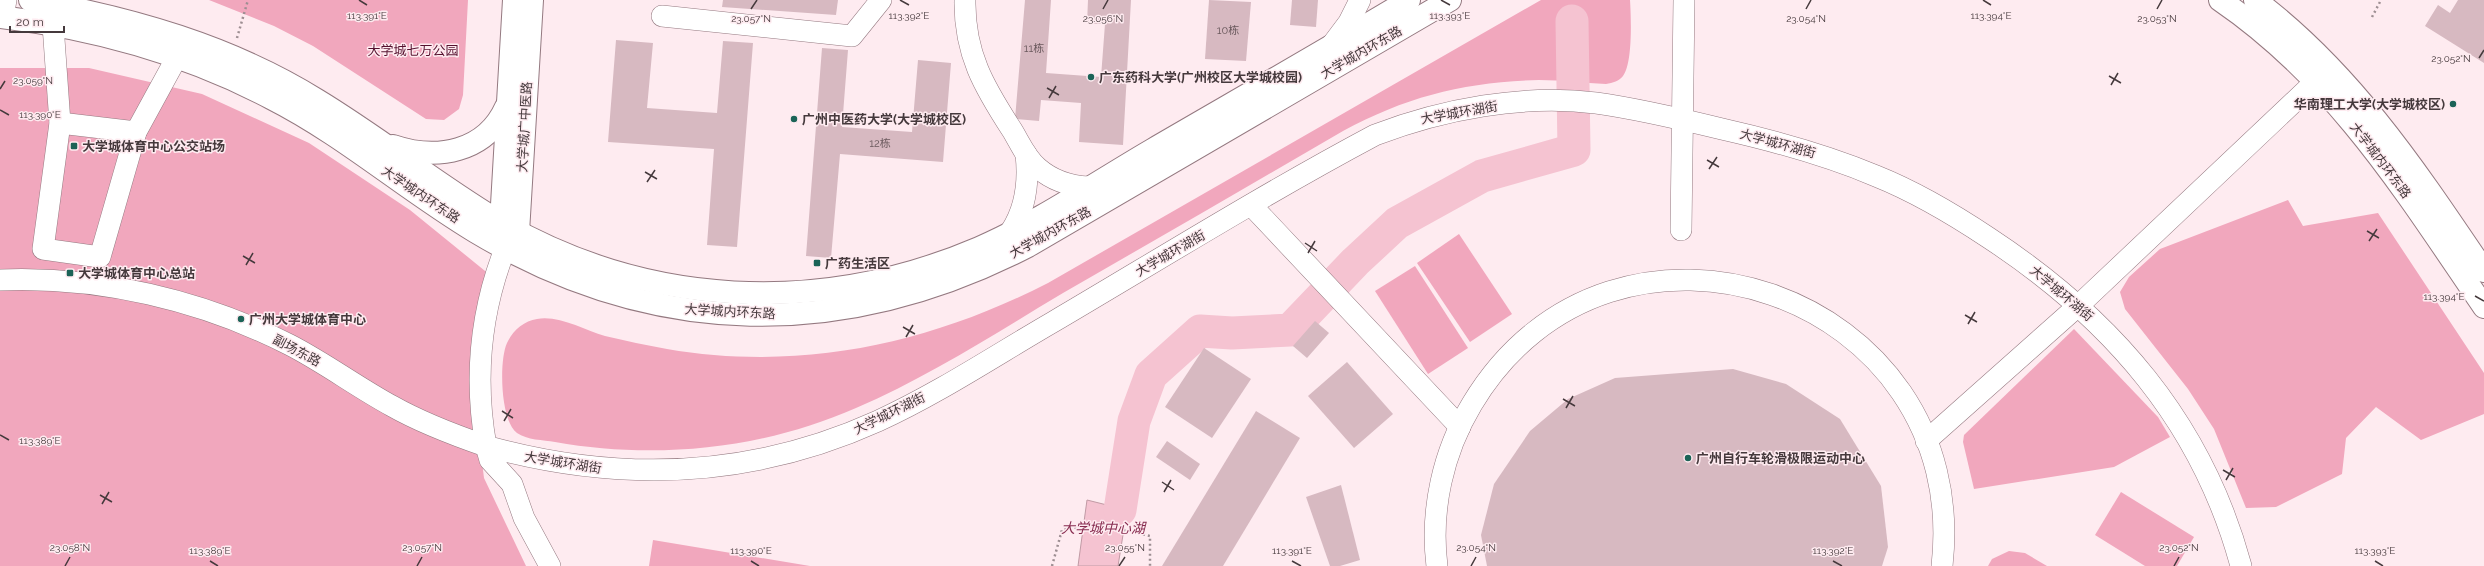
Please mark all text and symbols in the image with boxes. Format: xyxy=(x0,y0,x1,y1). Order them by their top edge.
scale bar xyxy=(10,8,64,34)
text: 113.391°E xyxy=(347,10,387,21)
text: 113.392°E xyxy=(889,10,929,21)
text: 113.393°E xyxy=(1430,10,1470,21)
text: 113.394°E xyxy=(1970,10,2012,21)
text: 23.057°N xyxy=(731,13,771,24)
text: 23.056°N xyxy=(1083,13,1123,24)
text: 23.054°N xyxy=(1786,13,1826,24)
text: 23.053°N xyxy=(2137,13,2177,24)
text: 20 m xyxy=(16,15,44,29)
street label: 大学城内环东路 xyxy=(1318,23,1404,82)
house number: 10栋 xyxy=(1217,24,1239,37)
house number: 11栋 xyxy=(1024,42,1044,55)
park label: 大学城七万公园 xyxy=(367,43,459,58)
text: 23.052°N xyxy=(2431,53,2471,64)
place label: 广东药科大学(广州校区大学城校园) xyxy=(1099,70,1302,85)
marker: 广东药科大学(广州校区大学城校园) xyxy=(1086,72,1096,82)
text: 23.059°N xyxy=(13,75,53,86)
street label: 大学城广中医路 xyxy=(515,81,534,173)
place label: 华南理工大学(大学城校区) xyxy=(2294,97,2445,112)
street label: 大学城环湖街 xyxy=(1419,98,1499,127)
marker: 华南理工大学(大学城校区) xyxy=(2448,99,2458,109)
text: 113.390°E xyxy=(19,109,61,120)
place label: 广州中医药大学(大学城校区) xyxy=(802,112,966,127)
marker: 广州中医药大学(大学城校区) xyxy=(789,114,799,124)
street label: 大学城内环东路 xyxy=(2347,119,2414,201)
street label: 大学城环湖街 xyxy=(1738,126,1817,161)
house number: 12栋 xyxy=(869,137,891,150)
place label: 大学城体育中心公交站场 xyxy=(82,139,225,154)
marker: 大学城体育中心公交站场 xyxy=(69,141,79,151)
street label: 大学城内环东路 xyxy=(379,163,463,226)
street label: 大学城内环东路 xyxy=(1007,204,1094,261)
street label: 大学城环湖街 xyxy=(1133,227,1208,279)
place label: 广药生活区 xyxy=(825,256,890,271)
marker: 广药生活区 xyxy=(812,258,822,268)
street label: 大学城环湖街 xyxy=(2027,263,2096,324)
place label: 大学城体育中心总站 xyxy=(78,266,195,281)
marker: 大学城体育中心总站 xyxy=(65,268,75,278)
text: 113.394°E xyxy=(2423,291,2465,302)
street label: 大学城内环东路 xyxy=(684,302,776,321)
place label: 广州大学城体育中心 xyxy=(249,312,366,327)
marker: 广州大学城体育中心 xyxy=(236,314,246,324)
street label: 副场东路 xyxy=(270,332,323,369)
street label: 大学城环湖街 xyxy=(851,390,928,437)
text: 113.389°E xyxy=(19,435,61,446)
street label: 大学城环湖街 xyxy=(523,449,603,476)
place label: 广州自行车轮滑极限运动中心 xyxy=(1696,451,1865,466)
marker: 广州自行车轮滑极限运动中心 xyxy=(1683,453,1693,463)
water label: 大学城中心湖 xyxy=(1061,520,1147,536)
text: 23.058°N xyxy=(50,542,90,553)
text: 23.057°N xyxy=(402,542,442,553)
text: 23.055°N xyxy=(1105,542,1145,553)
text: 23.054°N xyxy=(1456,542,1496,553)
text: 23.052°N xyxy=(2159,542,2199,553)
text: 113.389°E xyxy=(189,545,231,556)
text: 113.390°E xyxy=(730,545,772,556)
text: 113.391°E xyxy=(1272,545,1312,556)
text: 113.392°E xyxy=(1813,545,1853,556)
text: 113.393°E xyxy=(2355,545,2395,556)

